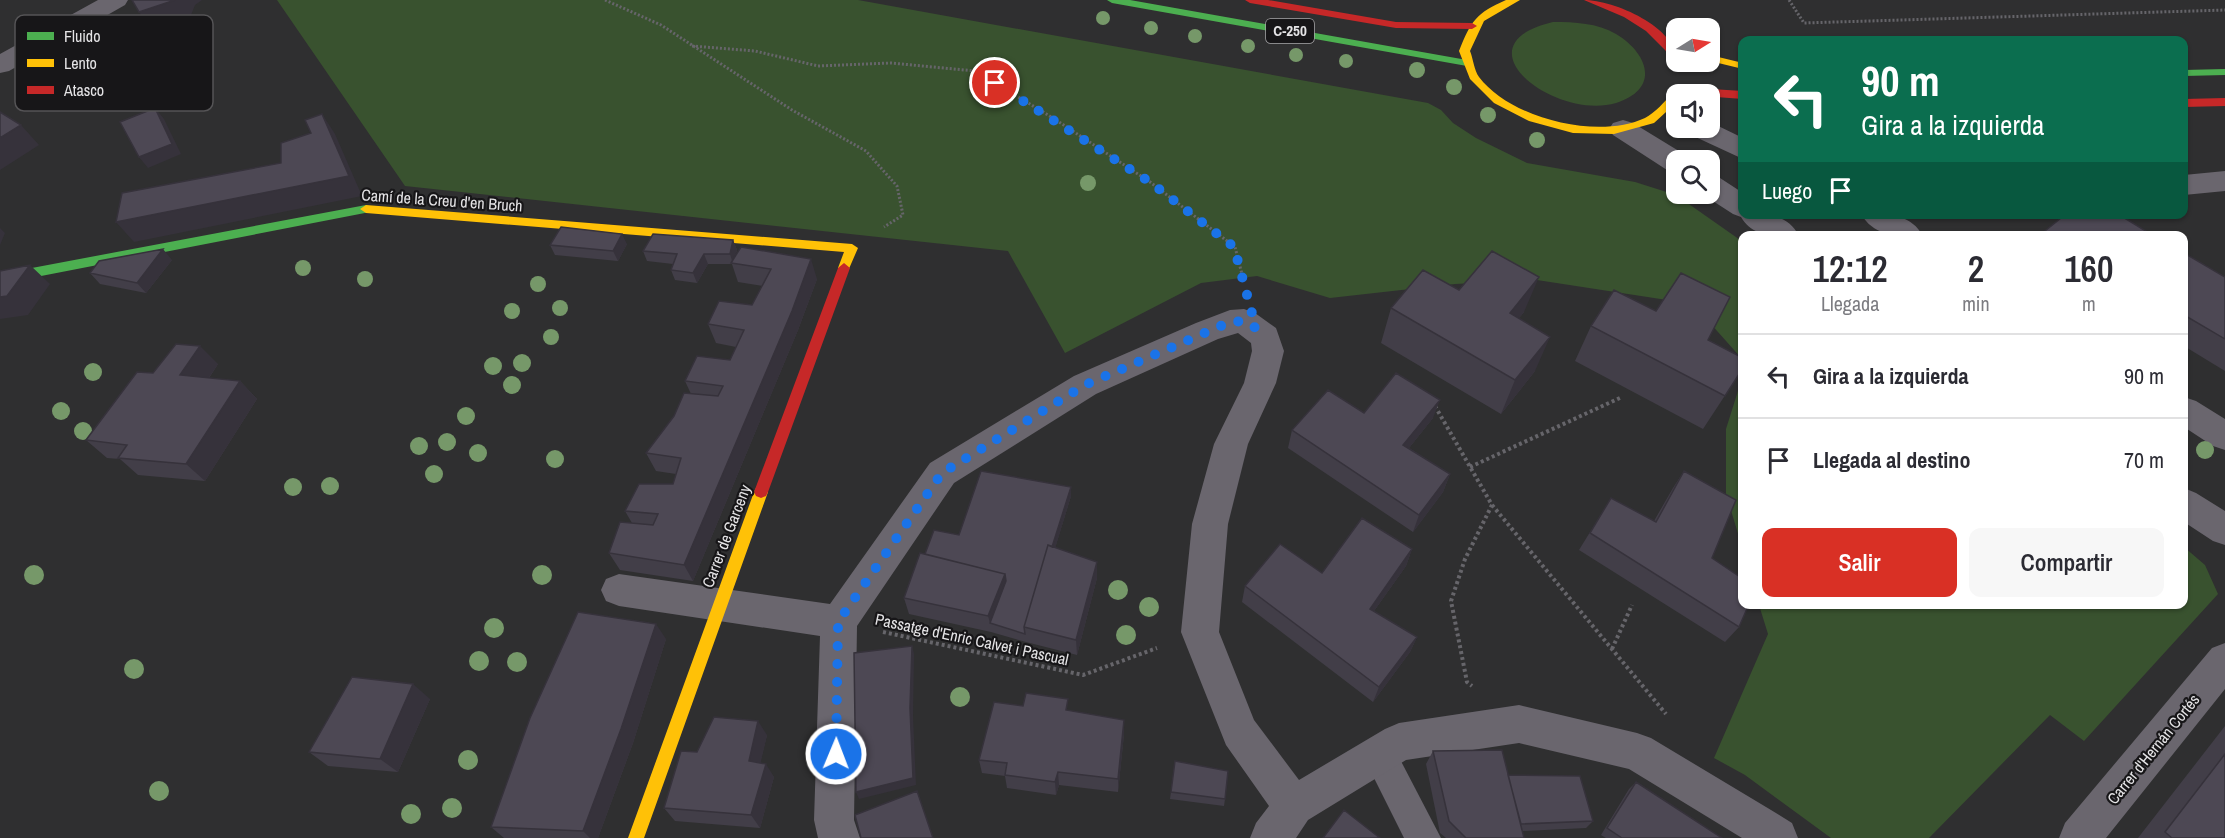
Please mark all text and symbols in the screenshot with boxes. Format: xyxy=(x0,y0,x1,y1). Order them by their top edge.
legend xyxy=(15,15,213,111)
north arrow xyxy=(1666,18,1720,72)
map controls xyxy=(1666,18,1720,204)
road number: C-250 xyxy=(1266,19,1314,43)
text: Fluido xyxy=(64,25,100,47)
text: Lento xyxy=(64,52,97,74)
text: 90 m xyxy=(1861,53,1940,109)
pin xyxy=(969,57,1020,108)
icon: left xyxy=(1762,60,1840,138)
icon: arrive xyxy=(978,66,1011,99)
text: Atasco xyxy=(63,79,104,101)
button: sound xyxy=(1666,84,1720,138)
text: Gira a la izquierda xyxy=(1861,107,2044,143)
button: search xyxy=(1666,150,1720,204)
icon: arrive xyxy=(1824,174,1857,207)
text: Luego xyxy=(1762,176,1812,206)
street label: Camí de la Creu d'en Bruch xyxy=(361,183,523,217)
text: 12:12 xyxy=(1813,245,1888,293)
text: 2 xyxy=(1968,245,1984,293)
text: 160 xyxy=(2064,245,2113,293)
text: Llegada xyxy=(1821,290,1879,317)
text: min xyxy=(1962,290,1990,317)
text: m xyxy=(2082,290,2096,317)
icon: left xyxy=(1762,360,1795,393)
text: Gira a la izquierda xyxy=(1813,361,1968,391)
text: 90 m xyxy=(2124,361,2164,391)
icon: arrive xyxy=(1762,444,1795,477)
text: Llegada al destino xyxy=(1813,445,1970,475)
text: 70 m xyxy=(2124,445,2164,475)
street label: Carrer de Garceny xyxy=(696,481,756,591)
button: Salir xyxy=(1762,528,1957,597)
button: Compartir xyxy=(1969,528,2164,597)
street label: Passatge d'Enric Calvet i Pascual xyxy=(873,608,1071,670)
street label: Carrer d'Hernán Cortés xyxy=(2102,689,2204,809)
position arrow xyxy=(804,722,868,786)

